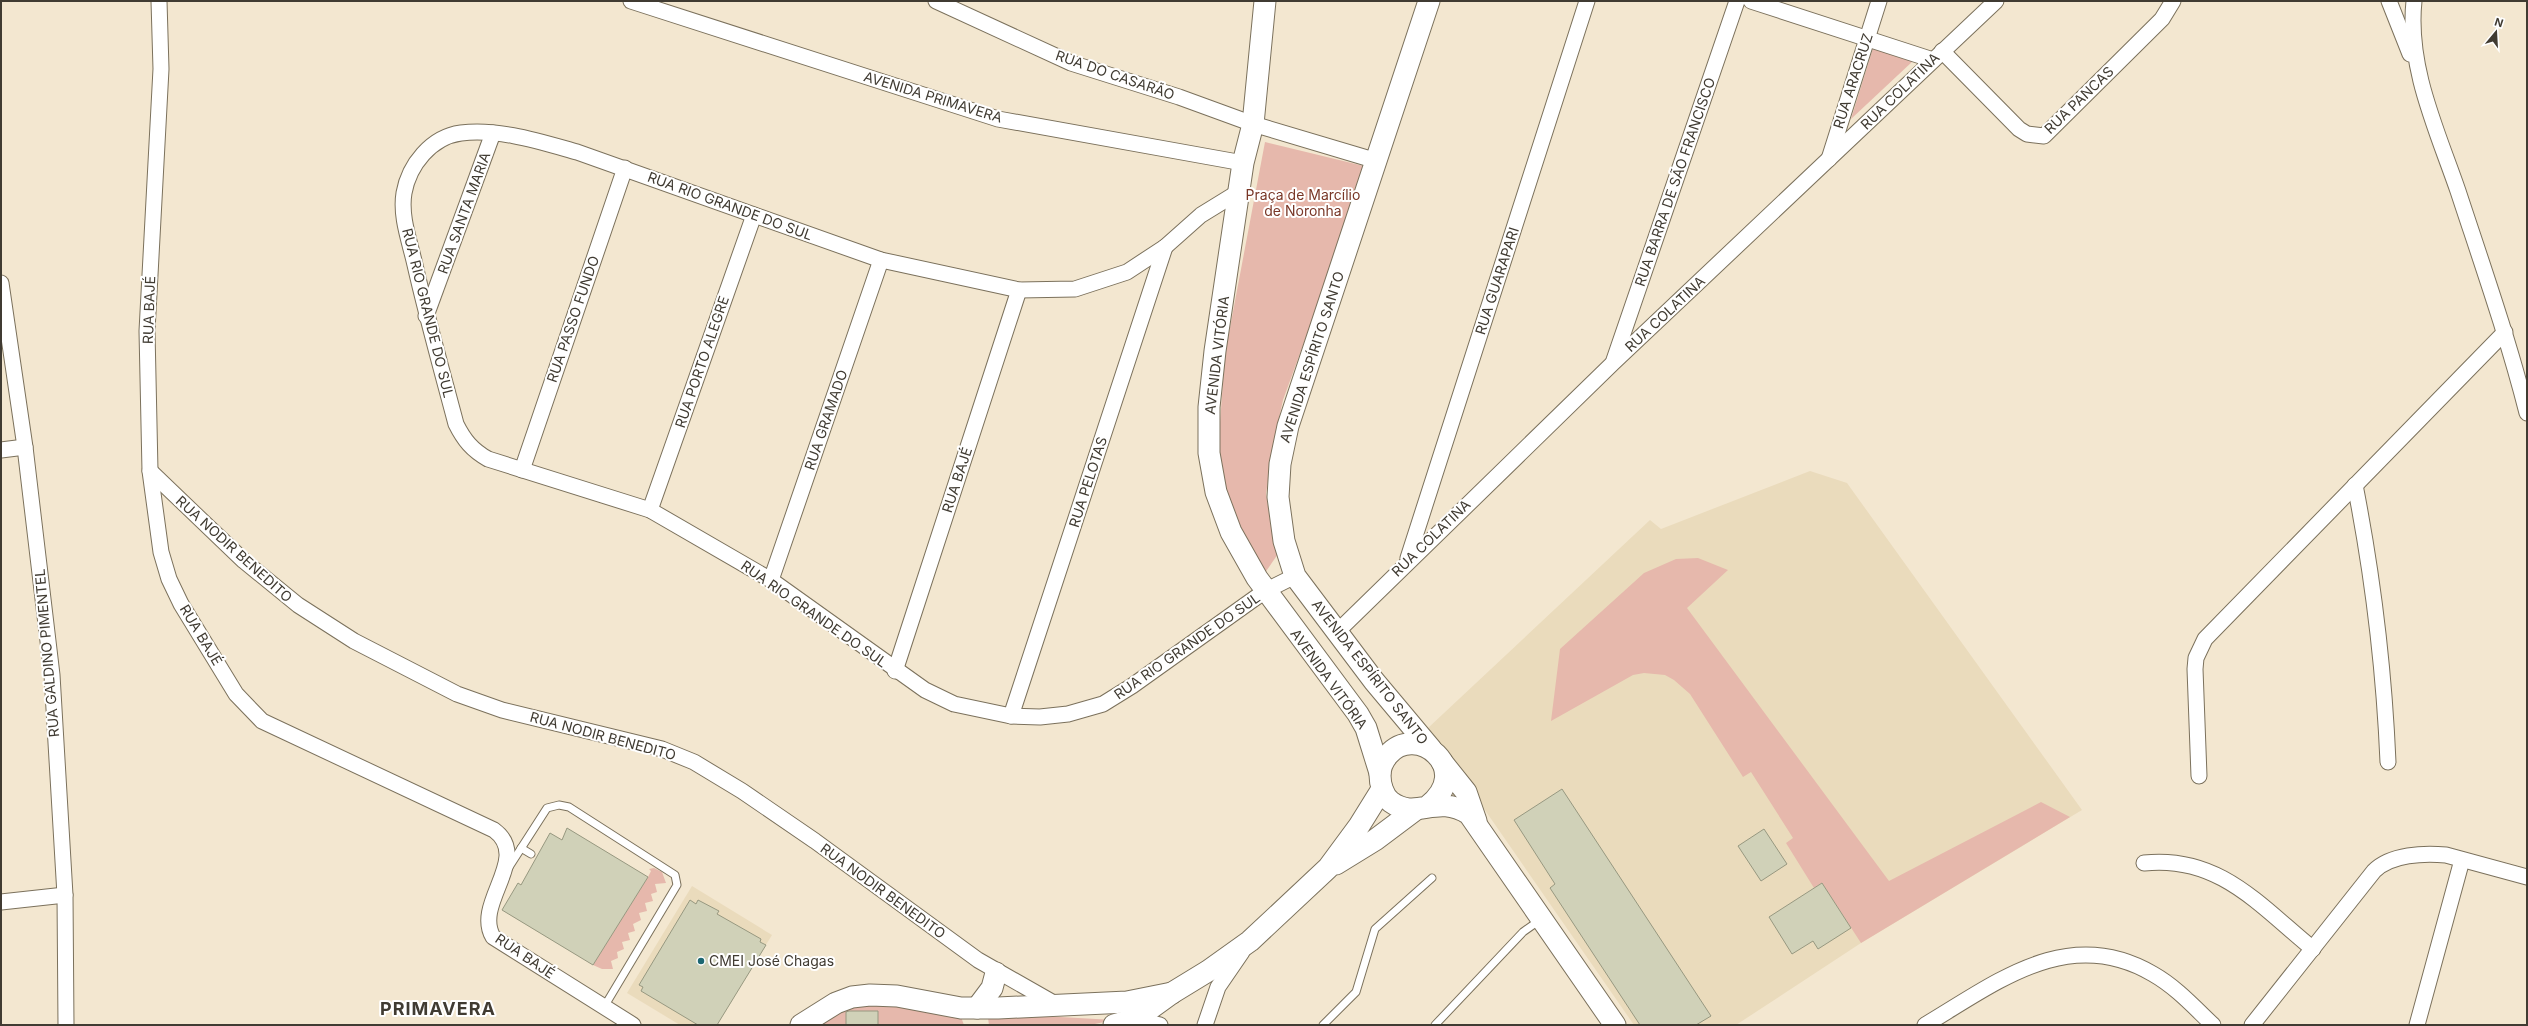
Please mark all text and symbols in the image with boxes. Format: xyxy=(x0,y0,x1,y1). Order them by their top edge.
north arrow xyxy=(2476,12,2516,52)
text: N xyxy=(2493,15,2505,30)
street label: RUA ARACRUZ xyxy=(1829,31,1876,131)
street label: RUA DO CASARÃO xyxy=(1053,46,1177,103)
street label: RUA COLATINA xyxy=(1857,48,1943,133)
street label: RUA PANCAS xyxy=(2041,62,2117,137)
street label: AVENIDA PRIMAVERA xyxy=(862,67,1005,126)
street label: RUA BARRA DE SÃO FRANCISCO xyxy=(1631,75,1718,289)
street label: RUA SANTA MARIA xyxy=(434,149,494,276)
street label: RUA RIO GRANDE DO SUL xyxy=(645,168,815,243)
park label: Praça de Marcílio de Noronha xyxy=(1246,186,1360,219)
street label: RUA GUARAPARI xyxy=(1471,225,1522,337)
street label: RUA RIO GRANDE DO SUL xyxy=(399,226,458,400)
street label: RUA PASSO FUNDO xyxy=(543,253,602,384)
street label: AVENIDA ESPÍRITO SANTO xyxy=(1276,269,1347,445)
street label: RUA COLATINA xyxy=(1621,272,1708,355)
street label: RUA BAJÉ xyxy=(139,276,158,344)
street label: RUA PORTO ALEGRE xyxy=(671,294,732,430)
street label: AVENIDA VITÓRIA xyxy=(1201,294,1232,415)
street label: RUA GRAMADO xyxy=(800,367,851,472)
street label: RUA PELOTAS xyxy=(1065,434,1110,529)
street label: RUA BAJÉ xyxy=(938,445,975,515)
street label: RUA NODIR BENEDITO xyxy=(173,492,296,605)
street label: RUA COLATINA xyxy=(1388,495,1474,580)
street label: RUA RIO GRANDE DO SUL xyxy=(738,557,891,671)
street label: RUA GALDINO PIMENTEL xyxy=(31,568,62,738)
street label: RUA RIO GRANDE DO SUL xyxy=(1110,589,1263,703)
street label: AVENIDA ESPÍRITO SANTO xyxy=(1309,596,1432,747)
street label: RUA BAJÉ xyxy=(177,601,226,668)
street label: AVENIDA VITÓRIA xyxy=(1287,625,1372,732)
street label: RUA NODIR BENEDITO xyxy=(528,708,678,763)
street label: RUA NODIR BENEDITO xyxy=(817,839,949,942)
street label: RUA BAJÉ xyxy=(492,930,558,982)
place label: CMEI José Chagas xyxy=(709,952,834,969)
marker: CMEI José Chagas xyxy=(696,956,706,966)
district label: PRIMAVERA xyxy=(380,998,496,1019)

